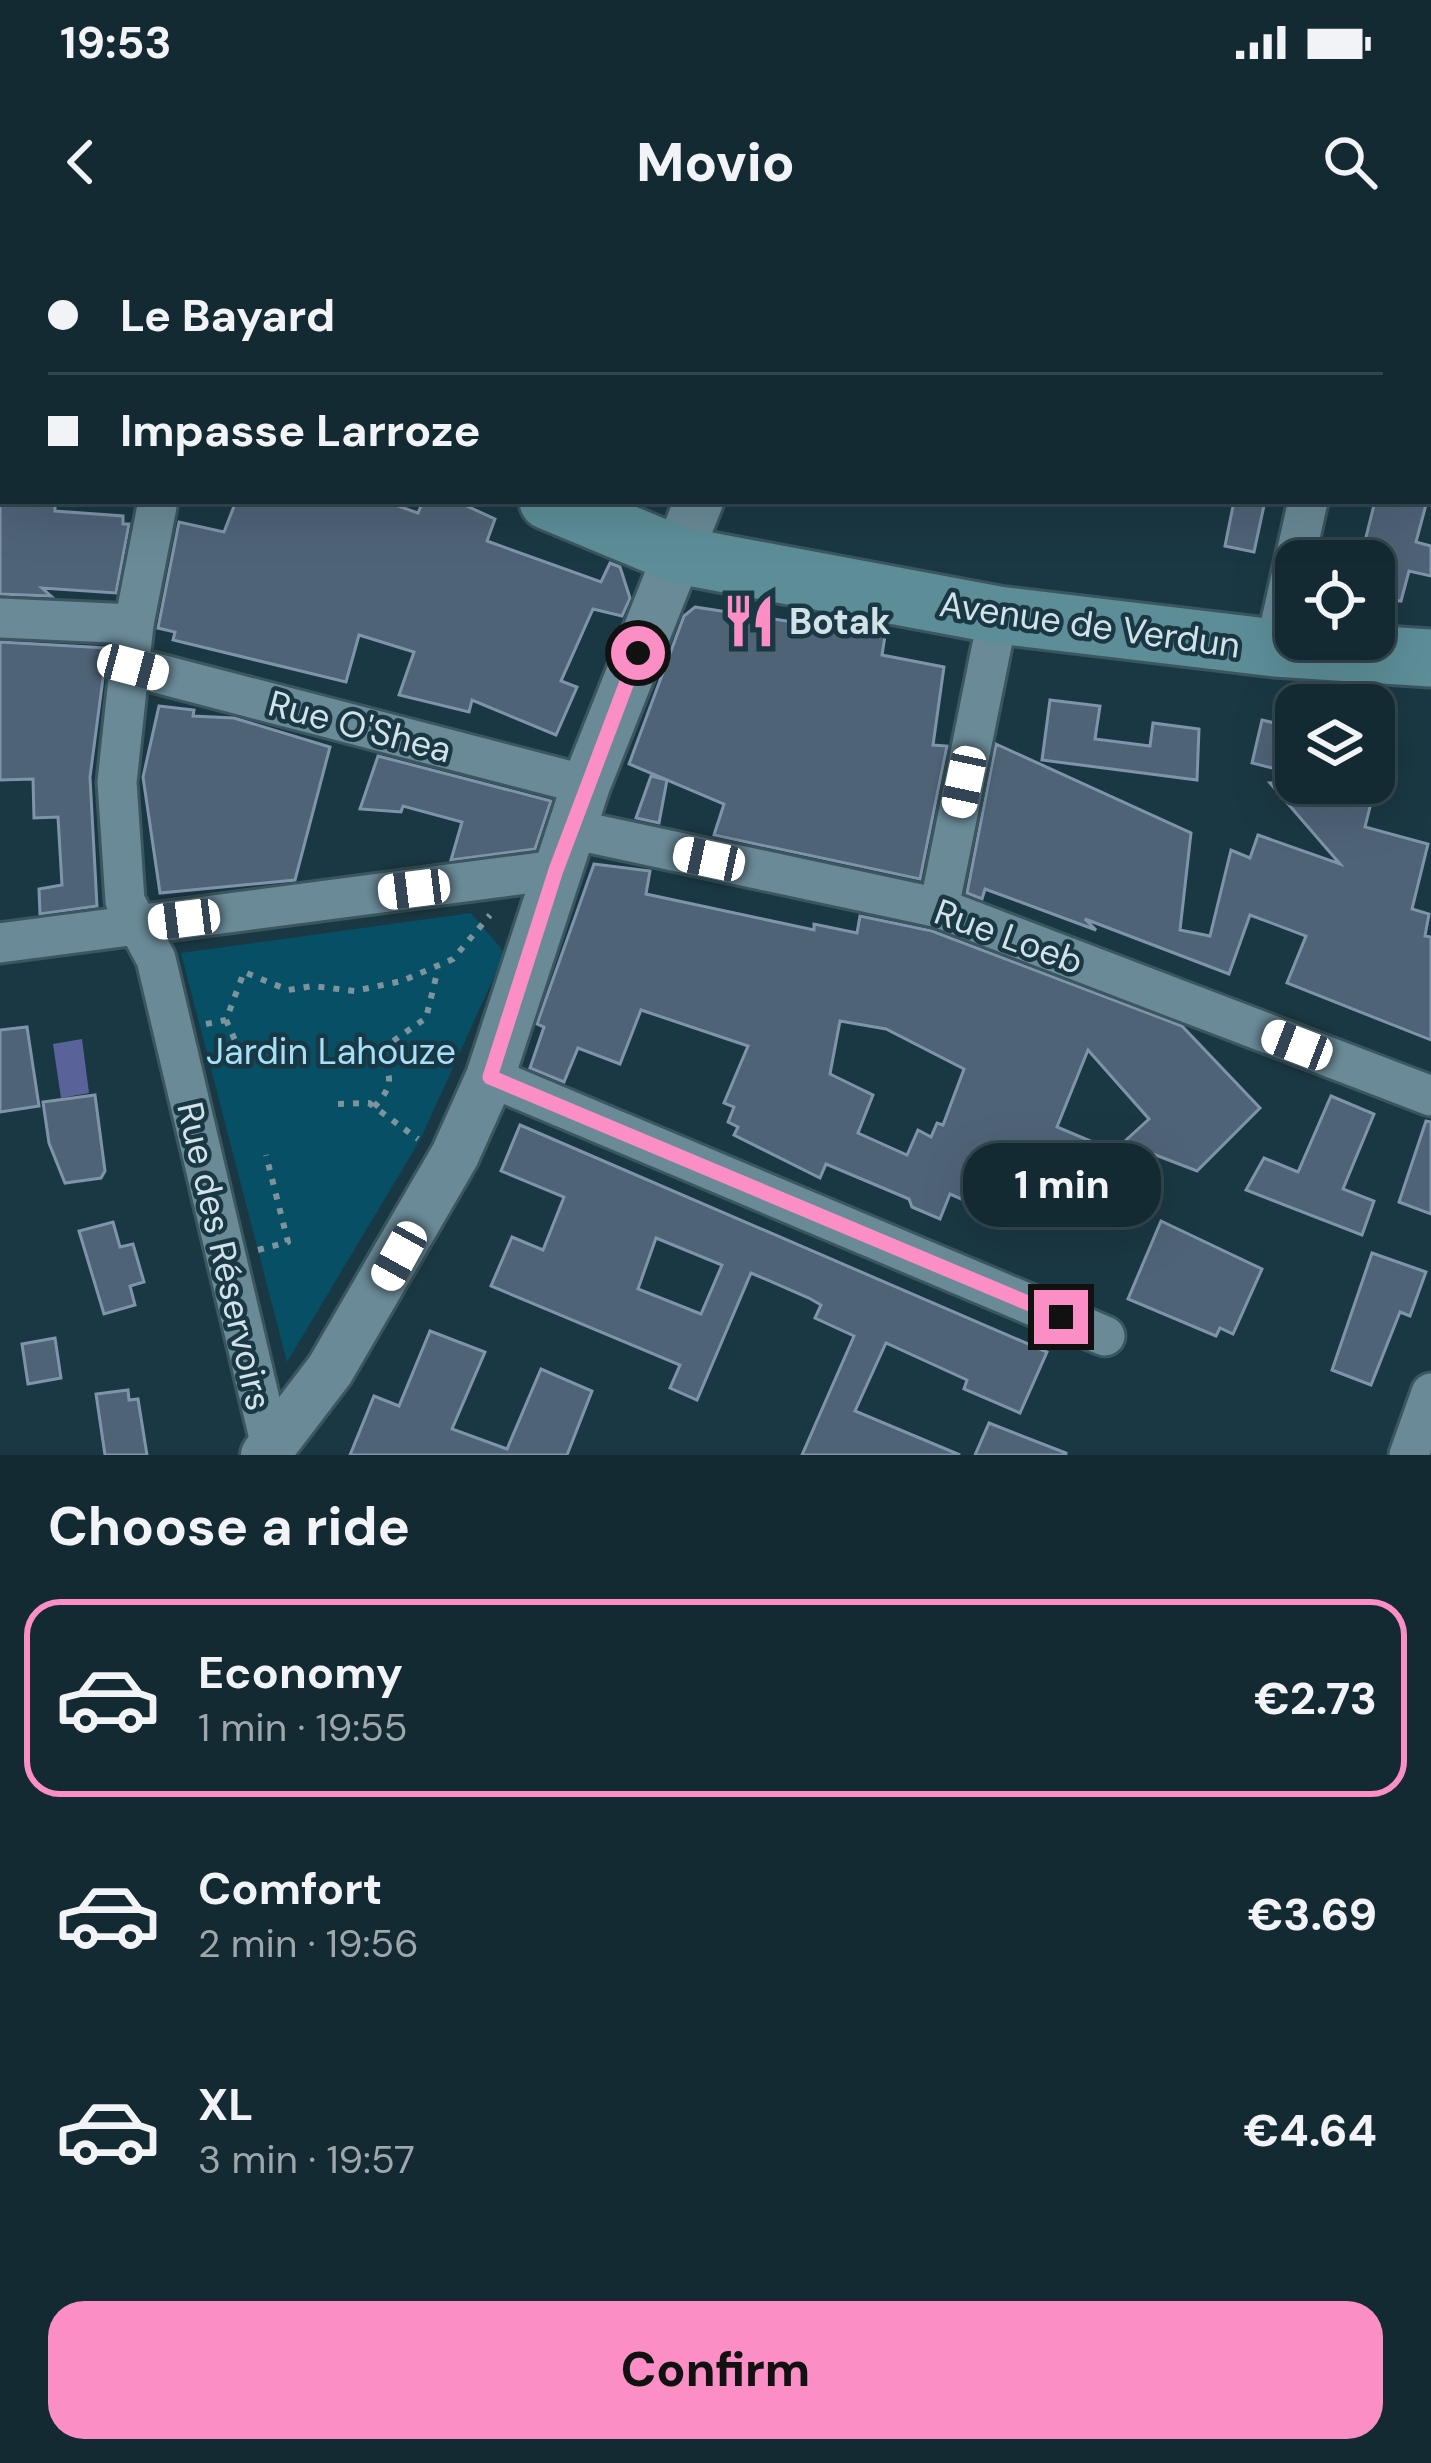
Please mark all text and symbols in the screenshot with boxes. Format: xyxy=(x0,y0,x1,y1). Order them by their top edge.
text: 19:53 xyxy=(60,13,172,72)
text: Movio xyxy=(636,127,795,198)
icon: back xyxy=(48,129,114,195)
icon: search xyxy=(1317,129,1383,195)
text: Le Bayard xyxy=(120,286,335,345)
text: Impasse Larroze xyxy=(120,401,481,460)
map controls xyxy=(1275,540,1395,804)
button: locate xyxy=(1275,540,1395,660)
street label: Avenue de Verdun xyxy=(937,580,1243,669)
restaurant icon: Botak xyxy=(720,592,778,650)
place label: Botak xyxy=(789,598,891,645)
route start xyxy=(611,626,665,680)
car xyxy=(94,640,172,694)
street label: Rue O'Shea xyxy=(263,680,456,773)
button: layers xyxy=(1275,684,1395,804)
car xyxy=(939,743,989,821)
car xyxy=(670,834,748,884)
car xyxy=(376,867,452,911)
street label: Rue Loeb xyxy=(928,888,1090,985)
car xyxy=(146,897,222,941)
car xyxy=(1257,1015,1337,1075)
park label: Jardin Lahouze xyxy=(206,1028,456,1075)
street label: Rue des Réservoirs xyxy=(166,1097,283,1415)
callout: 1 min xyxy=(962,1143,1160,1227)
text: 1 min xyxy=(1014,1159,1110,1210)
car xyxy=(366,1216,432,1296)
route end xyxy=(1034,1290,1088,1344)
text: Choose a ride xyxy=(48,1491,410,1562)
text: Economy xyxy=(198,1643,403,1702)
icon: car xyxy=(54,1644,162,1752)
text: €2.73 xyxy=(1254,1669,1377,1728)
text: 1 min · 19:55 xyxy=(198,1702,408,1753)
text: Comfort xyxy=(198,1859,382,1918)
icon: car xyxy=(54,1860,162,1968)
text: €3.69 xyxy=(1248,1885,1377,1944)
text: 2 min · 19:56 xyxy=(198,1918,419,1969)
text: XL xyxy=(198,2075,253,2134)
icon: car xyxy=(54,2076,162,2184)
text: €4.64 xyxy=(1244,2101,1377,2160)
text: 3 min · 19:57 xyxy=(198,2134,415,2185)
button: Confirm xyxy=(48,2301,1383,2439)

